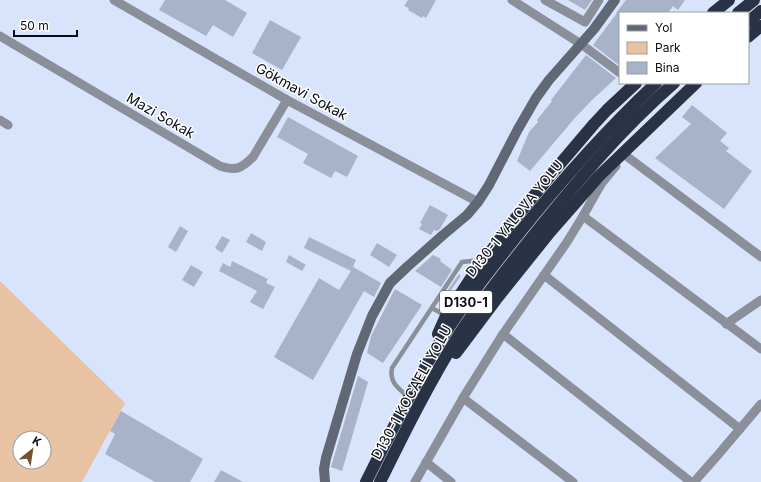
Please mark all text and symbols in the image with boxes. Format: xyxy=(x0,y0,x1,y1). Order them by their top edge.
scale bar xyxy=(14,12,77,38)
legend xyxy=(619,12,749,84)
text: 50 m xyxy=(20,18,49,33)
text: Yol xyxy=(655,20,672,35)
text: Park xyxy=(655,40,681,55)
street label: Gökmavi Sokak xyxy=(253,59,351,123)
text: Bina xyxy=(655,60,680,75)
street label: Mazi Sokak xyxy=(124,89,199,142)
street label: D130-1 YALOVA YOLU xyxy=(462,156,566,280)
road number: D130-1 xyxy=(440,291,492,313)
street label: D130-1 KOCAELİ YOLU xyxy=(367,322,455,462)
north arrow xyxy=(12,430,52,470)
text: K xyxy=(30,433,44,449)

